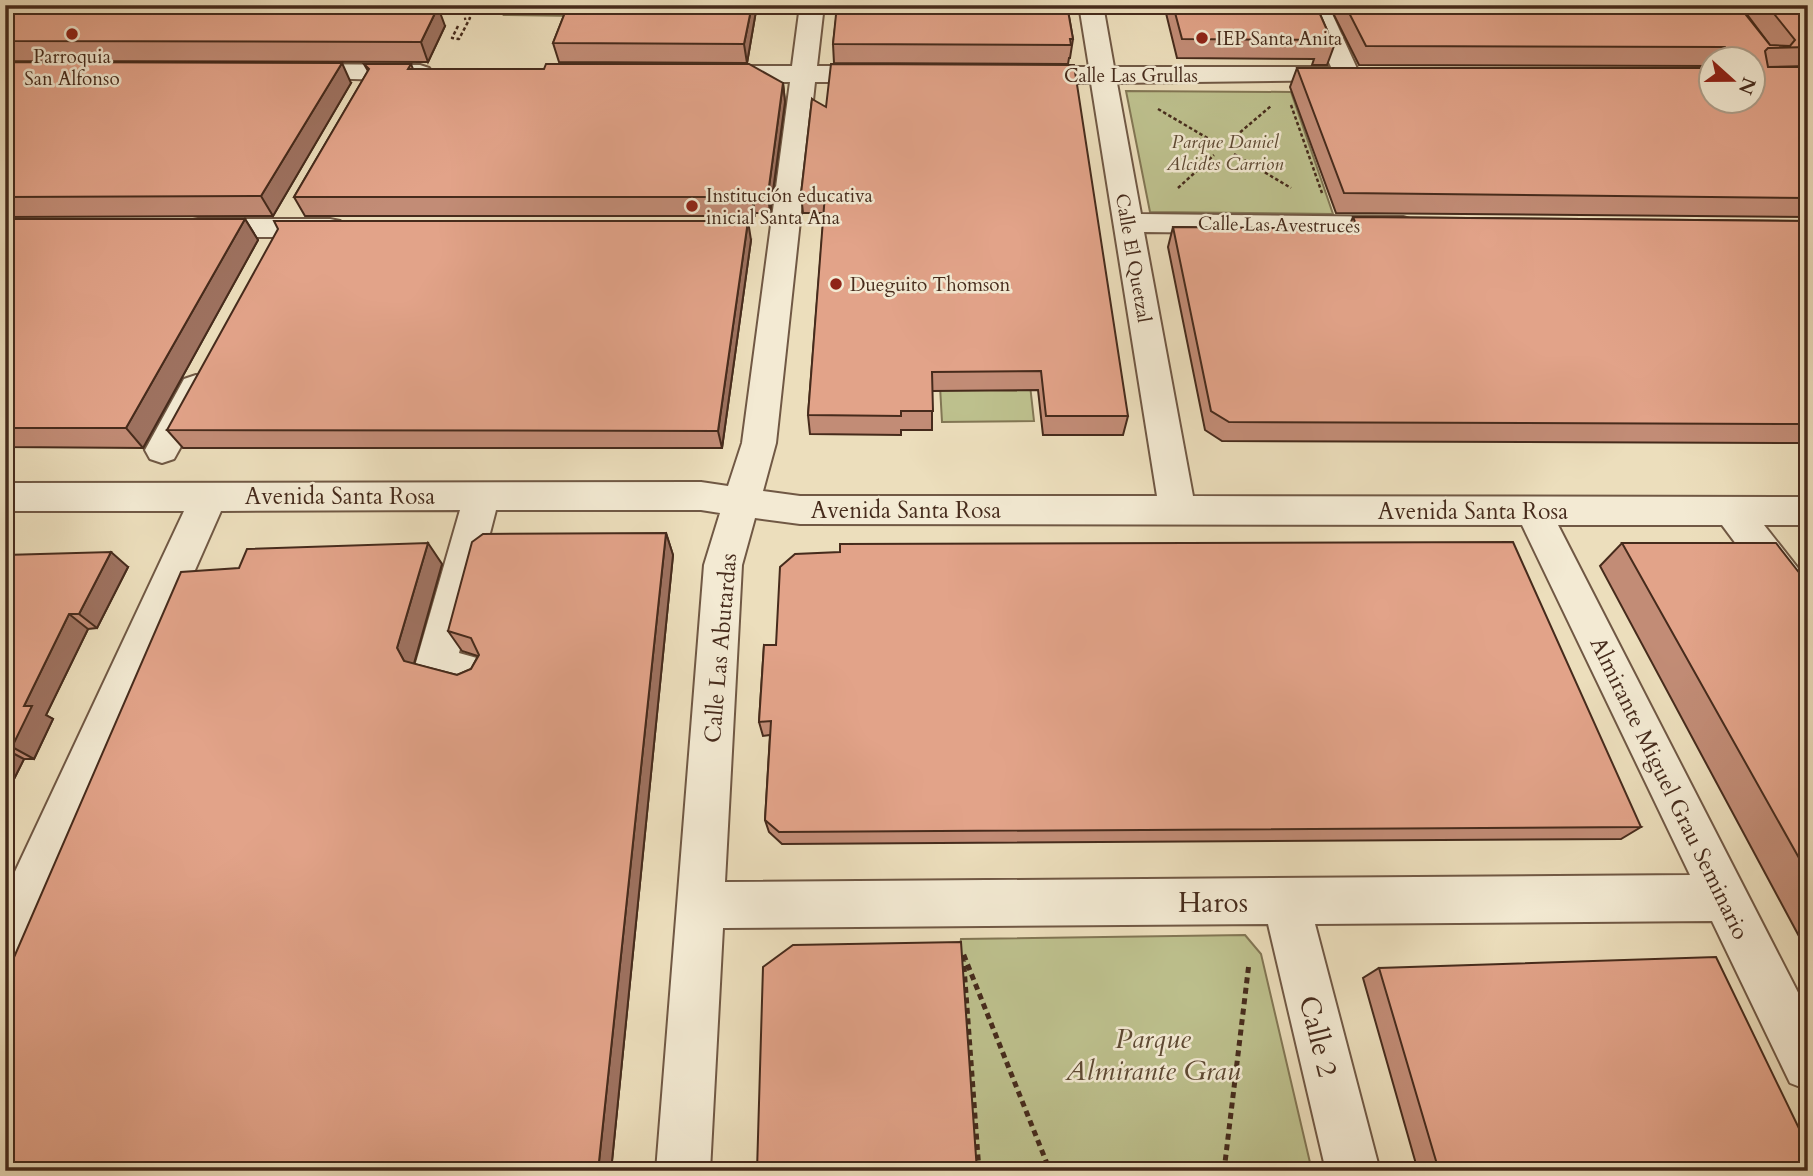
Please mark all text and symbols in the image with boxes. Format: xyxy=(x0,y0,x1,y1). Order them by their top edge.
marker: Parroquia San Alfonso xyxy=(64,26,80,42)
place label: IEP Santa Anita xyxy=(1216,26,1342,52)
marker: IEP Santa Anita xyxy=(1194,30,1210,46)
place label: Parroquia San Alfonso xyxy=(24,44,120,92)
north arrow xyxy=(1698,46,1768,116)
street label: Calle Las Grullas xyxy=(1064,63,1198,89)
text: N xyxy=(1732,73,1762,99)
park label: Parque Daniel Alcides Carrion xyxy=(1165,129,1284,177)
place label: Institución educativa inicial Santa Ana xyxy=(706,183,873,231)
street label: Calle El Quetzal xyxy=(1109,192,1157,325)
marker: Institución educativa inicial Santa Ana xyxy=(684,198,700,214)
street label: Calle Las Avestruces xyxy=(1198,211,1360,239)
place label: Dueguito Thomson xyxy=(850,272,1011,298)
marker: Dueguito Thomson xyxy=(828,276,844,292)
street label: Avenida Santa Rosa xyxy=(245,481,435,512)
street label: Avenida Santa Rosa xyxy=(811,495,1001,526)
street label: Avenida Santa Rosa xyxy=(1378,496,1568,527)
street label: Calle Las Abutardas xyxy=(697,552,744,744)
street label: Almirante Miguel Grau Seminario xyxy=(1583,632,1756,945)
street label: Haros xyxy=(1178,884,1248,922)
street label: Calle 2 xyxy=(1290,992,1346,1081)
park label: Parque Almirante Grau xyxy=(1064,1020,1241,1090)

